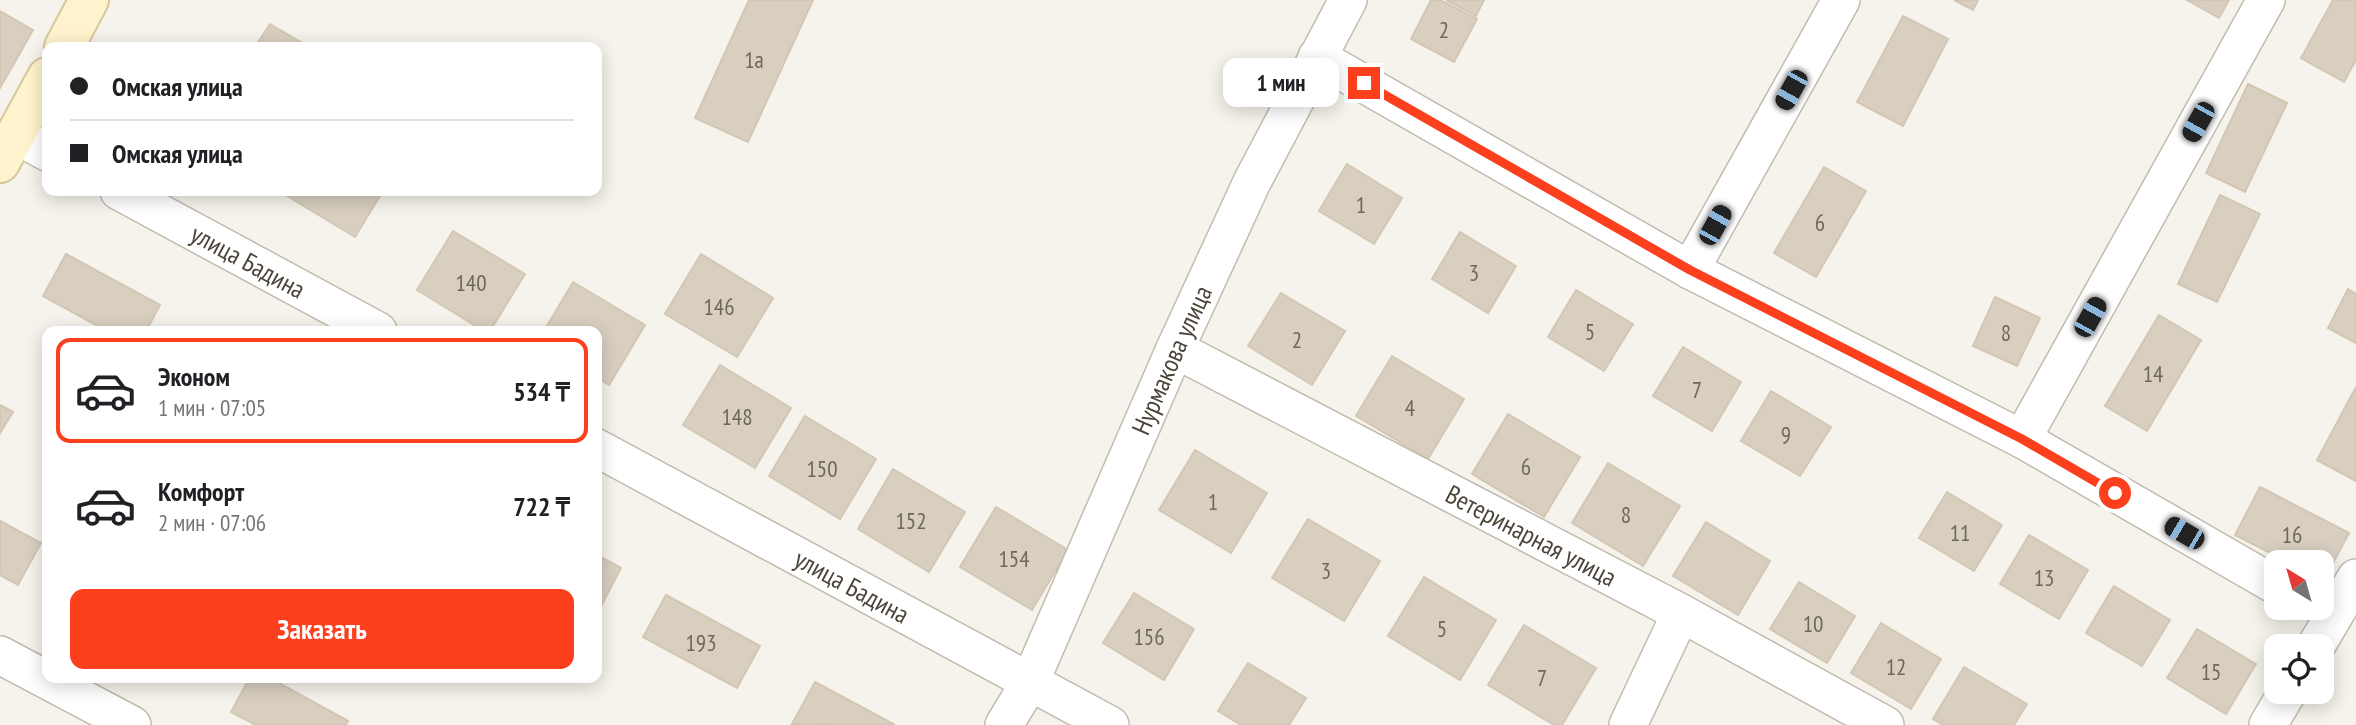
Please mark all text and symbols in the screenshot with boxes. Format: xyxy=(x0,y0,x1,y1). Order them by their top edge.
house number: 2 xyxy=(1439,15,1449,44)
house number: 1а xyxy=(744,45,764,74)
callout: 1 мин xyxy=(1224,58,1340,108)
route end xyxy=(1348,67,1380,99)
car xyxy=(1772,67,1811,113)
text: 1 мин xyxy=(1256,68,1306,97)
text: Омская улица xyxy=(112,70,243,103)
car xyxy=(2179,99,2218,145)
text: Омская улица xyxy=(112,137,243,170)
house number: 1 xyxy=(1356,190,1366,219)
car xyxy=(1696,202,1735,248)
house number: 6 xyxy=(1815,208,1825,237)
street label: улица Бадина xyxy=(185,217,311,305)
house number: 3 xyxy=(1469,258,1479,287)
house number: 140 xyxy=(455,268,487,297)
street label: Нурмакова улица xyxy=(1123,280,1219,439)
house number: 146 xyxy=(703,292,735,321)
car xyxy=(2071,294,2110,340)
house number: 5 xyxy=(1585,317,1595,346)
house number: 8 xyxy=(2001,318,2011,347)
house number: 2 xyxy=(1292,325,1302,354)
icon: car xyxy=(74,359,137,422)
house number: 14 xyxy=(2143,359,2163,388)
text: Эконом xyxy=(158,360,230,393)
text: 534 ₸ xyxy=(513,375,570,408)
house number: 7 xyxy=(1692,375,1702,404)
text: 1 мин · 07:05 xyxy=(158,393,266,422)
house number: 4 xyxy=(1405,393,1415,422)
house number: 148 xyxy=(721,402,753,431)
house number: 9 xyxy=(1781,420,1791,449)
house number: 6 xyxy=(1521,452,1531,481)
house number: 150 xyxy=(806,454,838,483)
icon: car xyxy=(74,474,137,537)
text: Комфорт xyxy=(158,475,244,508)
street label: Ветеринарная улица xyxy=(1440,477,1622,593)
route start xyxy=(2099,477,2131,509)
house number: 1 xyxy=(1208,487,1218,516)
text: 722 ₸ xyxy=(513,490,570,523)
house number: 8 xyxy=(1621,500,1631,529)
house number: 152 xyxy=(895,506,927,535)
text: 2 мин · 07:06 xyxy=(158,508,266,537)
car xyxy=(2161,513,2208,553)
house number: 11 xyxy=(1950,518,1970,547)
house number: 16 xyxy=(2282,520,2302,549)
street label: улица Бадина xyxy=(789,541,915,630)
house number: 154 xyxy=(998,544,1030,573)
north arrow xyxy=(2264,550,2334,620)
map controls xyxy=(2264,550,2334,704)
house number: 3 xyxy=(1321,556,1331,585)
house number: 13 xyxy=(2034,563,2054,592)
button: Заказать xyxy=(70,589,574,669)
house number: 10 xyxy=(1803,609,1823,638)
house number: 5 xyxy=(1437,614,1447,643)
house number: 156 xyxy=(1133,622,1165,651)
house number: 193 xyxy=(685,628,717,657)
button: locate xyxy=(2264,634,2334,704)
house number: 12 xyxy=(1886,652,1906,681)
house number: 15 xyxy=(2201,657,2221,686)
house number: 7 xyxy=(1537,663,1547,692)

